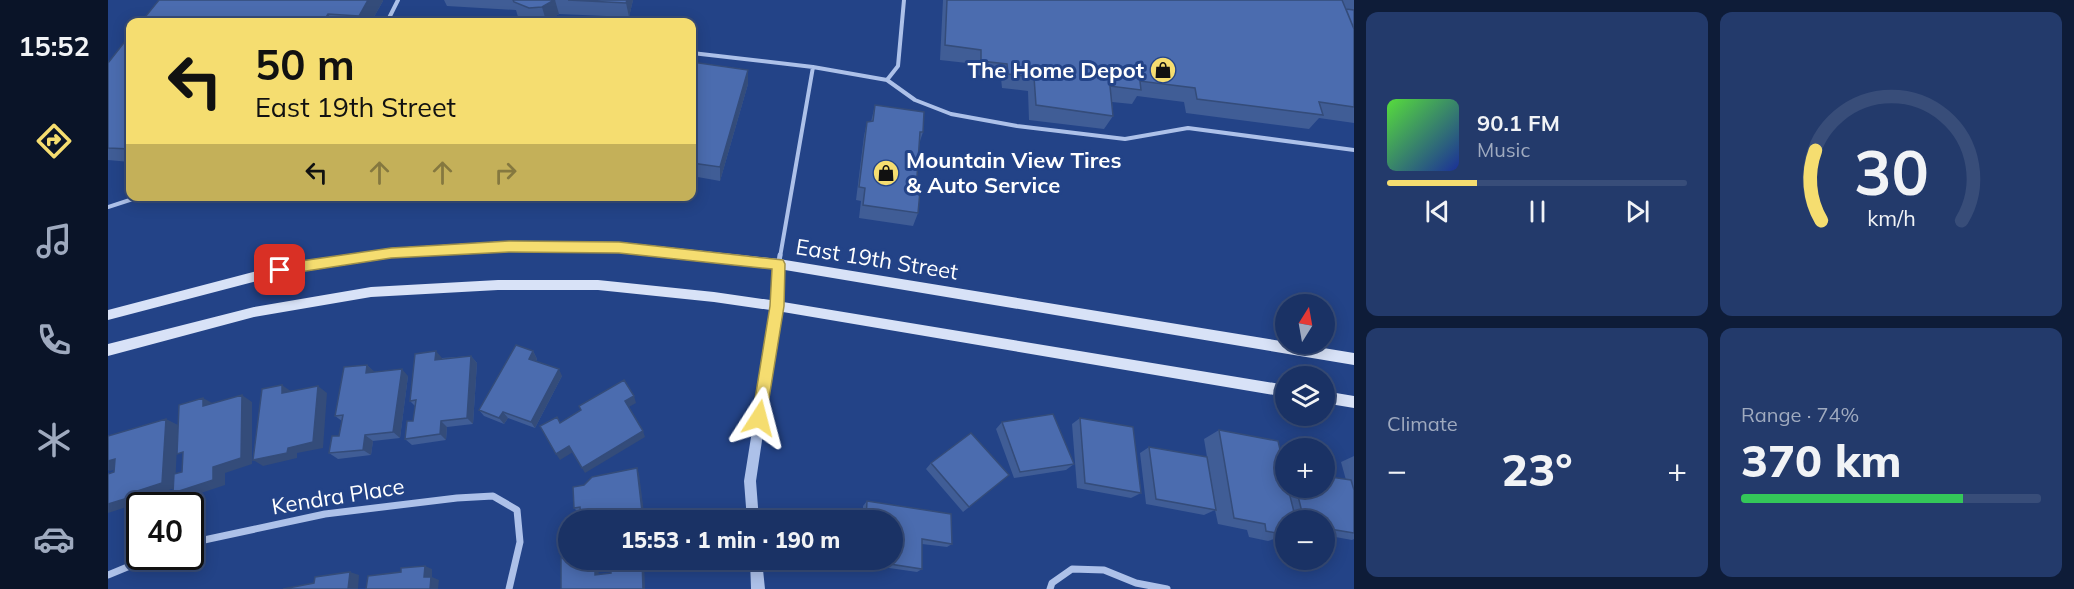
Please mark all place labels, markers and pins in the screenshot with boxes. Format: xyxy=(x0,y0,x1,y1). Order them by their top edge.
shop icon: The Home Depot xyxy=(1148,55,1178,85)
place label: The Home Depot xyxy=(967,56,1144,84)
place label: Mountain View Tires & Auto Service xyxy=(906,146,1121,199)
shop icon: Mountain View Tires & Auto Service xyxy=(871,158,901,188)
pin xyxy=(254,244,305,295)

